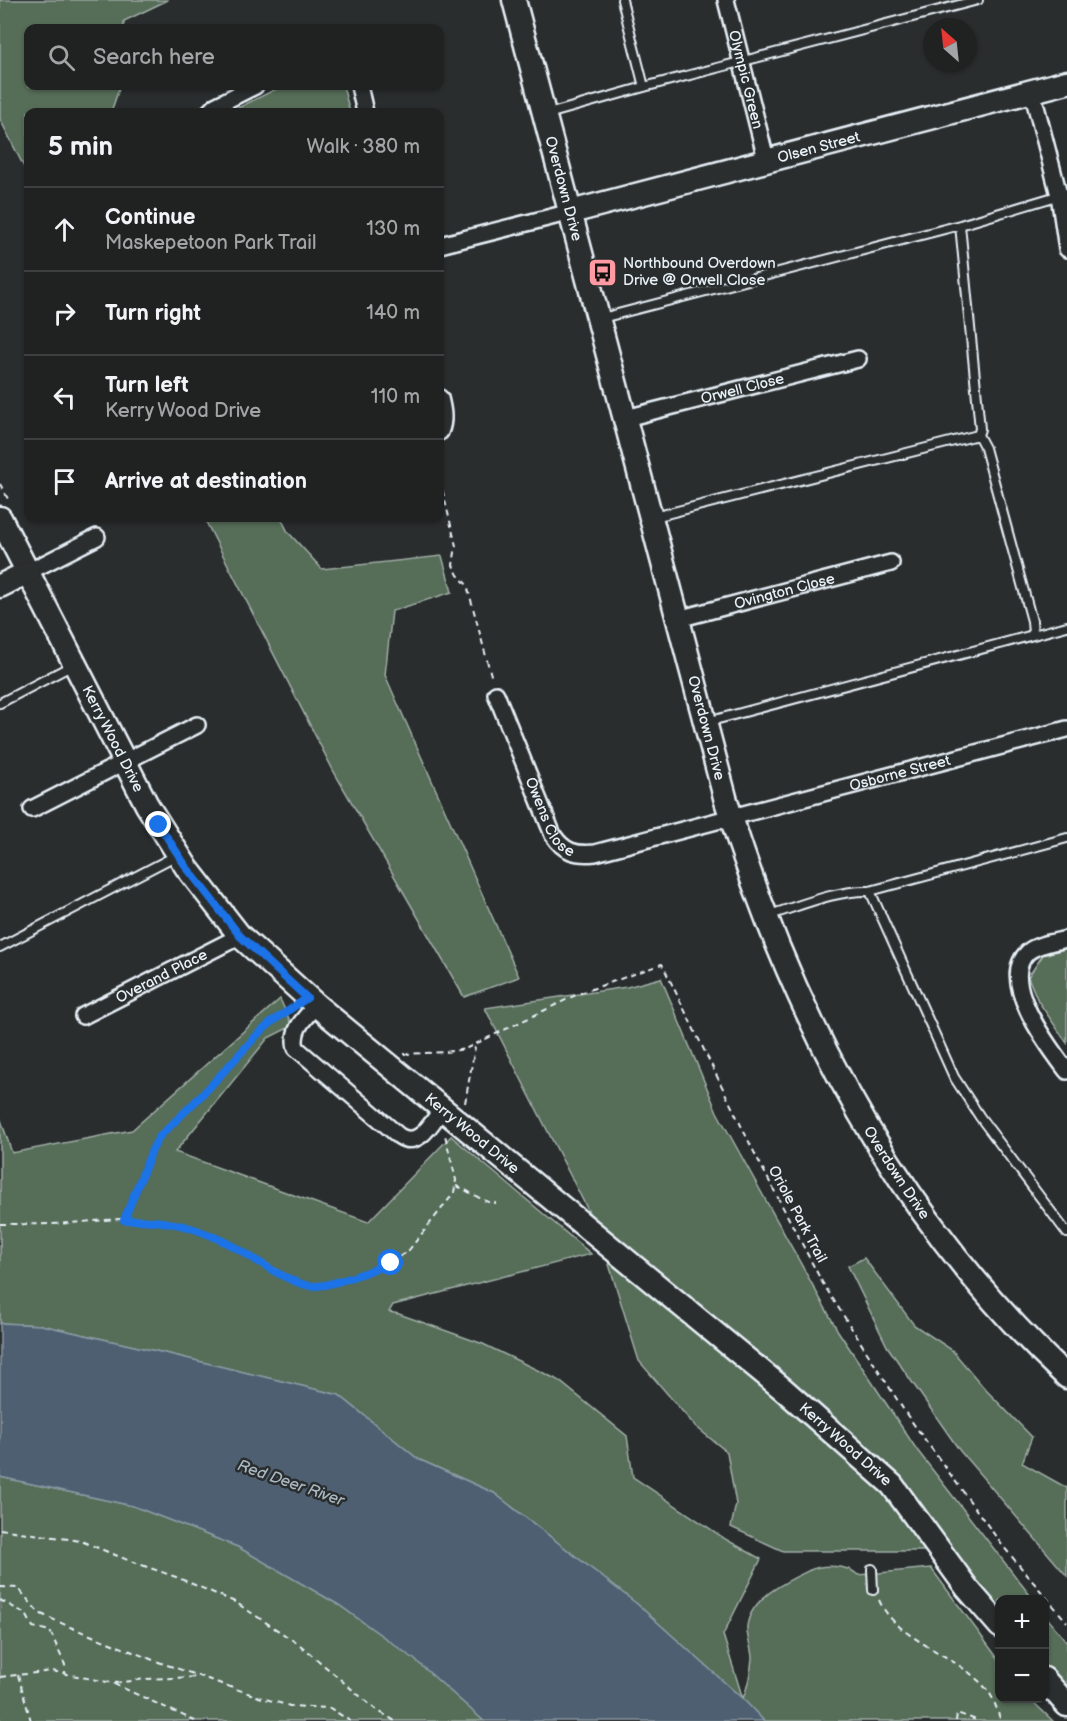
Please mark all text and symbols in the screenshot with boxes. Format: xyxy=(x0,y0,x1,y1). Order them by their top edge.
north arrow xyxy=(923,18,977,72)
search box xyxy=(24,24,444,90)
street label: Olympic Green xyxy=(724,28,767,131)
icon: search xyxy=(45,41,78,74)
text: Search here xyxy=(93,44,215,71)
street label: Olsen Street xyxy=(775,128,862,167)
text: 5 min xyxy=(48,132,113,163)
street label: Overdown Drive xyxy=(540,134,586,243)
text: Walk · 380 m xyxy=(307,135,420,159)
text: Continue xyxy=(105,204,195,231)
icon: ahead xyxy=(48,213,81,246)
text: 130 m xyxy=(366,217,420,241)
text: Maskepetoon Park Trail xyxy=(105,231,316,255)
place label: Northbound Overdown Drive @ Orwell Close xyxy=(623,254,776,290)
bus stop icon: Northbound Overdown Drive @ Orwell Close xyxy=(586,256,618,288)
icon: right xyxy=(48,297,81,330)
text: Turn right xyxy=(105,300,201,327)
text: 140 m xyxy=(366,301,420,325)
street label: Orwell Close xyxy=(699,369,786,409)
text: Turn left xyxy=(105,372,189,399)
icon: left xyxy=(48,381,81,414)
text: 110 m xyxy=(371,385,420,409)
text: Kerry Wood Drive xyxy=(105,399,261,423)
icon: arrive xyxy=(48,465,81,498)
text: Arrive at destination xyxy=(105,468,307,495)
street label: Ovington Close xyxy=(732,569,837,614)
street label: Overdown Drive xyxy=(683,674,729,783)
street label: Kerry Wood Drive xyxy=(77,682,148,796)
street label: Osborne Street xyxy=(847,751,953,796)
street label: Owens Close xyxy=(521,774,577,862)
route end xyxy=(145,811,171,837)
street label: Overand Place xyxy=(113,945,211,1008)
street label: Kerry Wood Drive xyxy=(420,1089,523,1178)
street label: Overdown Drive xyxy=(859,1123,934,1223)
street label: Oriole Park Trail xyxy=(764,1162,831,1266)
route start xyxy=(377,1249,403,1275)
street label: Kerry Wood Drive xyxy=(795,1399,896,1490)
water label: Red Deer River xyxy=(235,1456,347,1511)
map controls xyxy=(995,1595,1049,1703)
button: + xyxy=(995,1595,1049,1649)
button: − xyxy=(995,1649,1049,1703)

